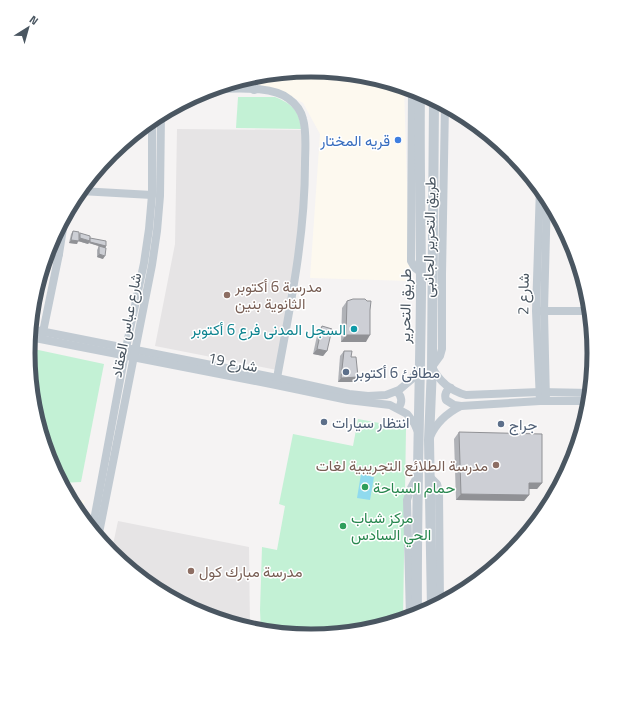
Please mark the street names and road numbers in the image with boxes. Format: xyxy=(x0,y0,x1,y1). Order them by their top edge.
street label: طريق التحرير الجانبى xyxy=(416,176,442,298)
street label: طريق التحرير xyxy=(393,268,417,345)
street label: شارع عباس العقاد xyxy=(105,270,147,379)
street label: شارع 2 xyxy=(511,273,535,315)
street label: شارع 19 xyxy=(206,346,260,378)

